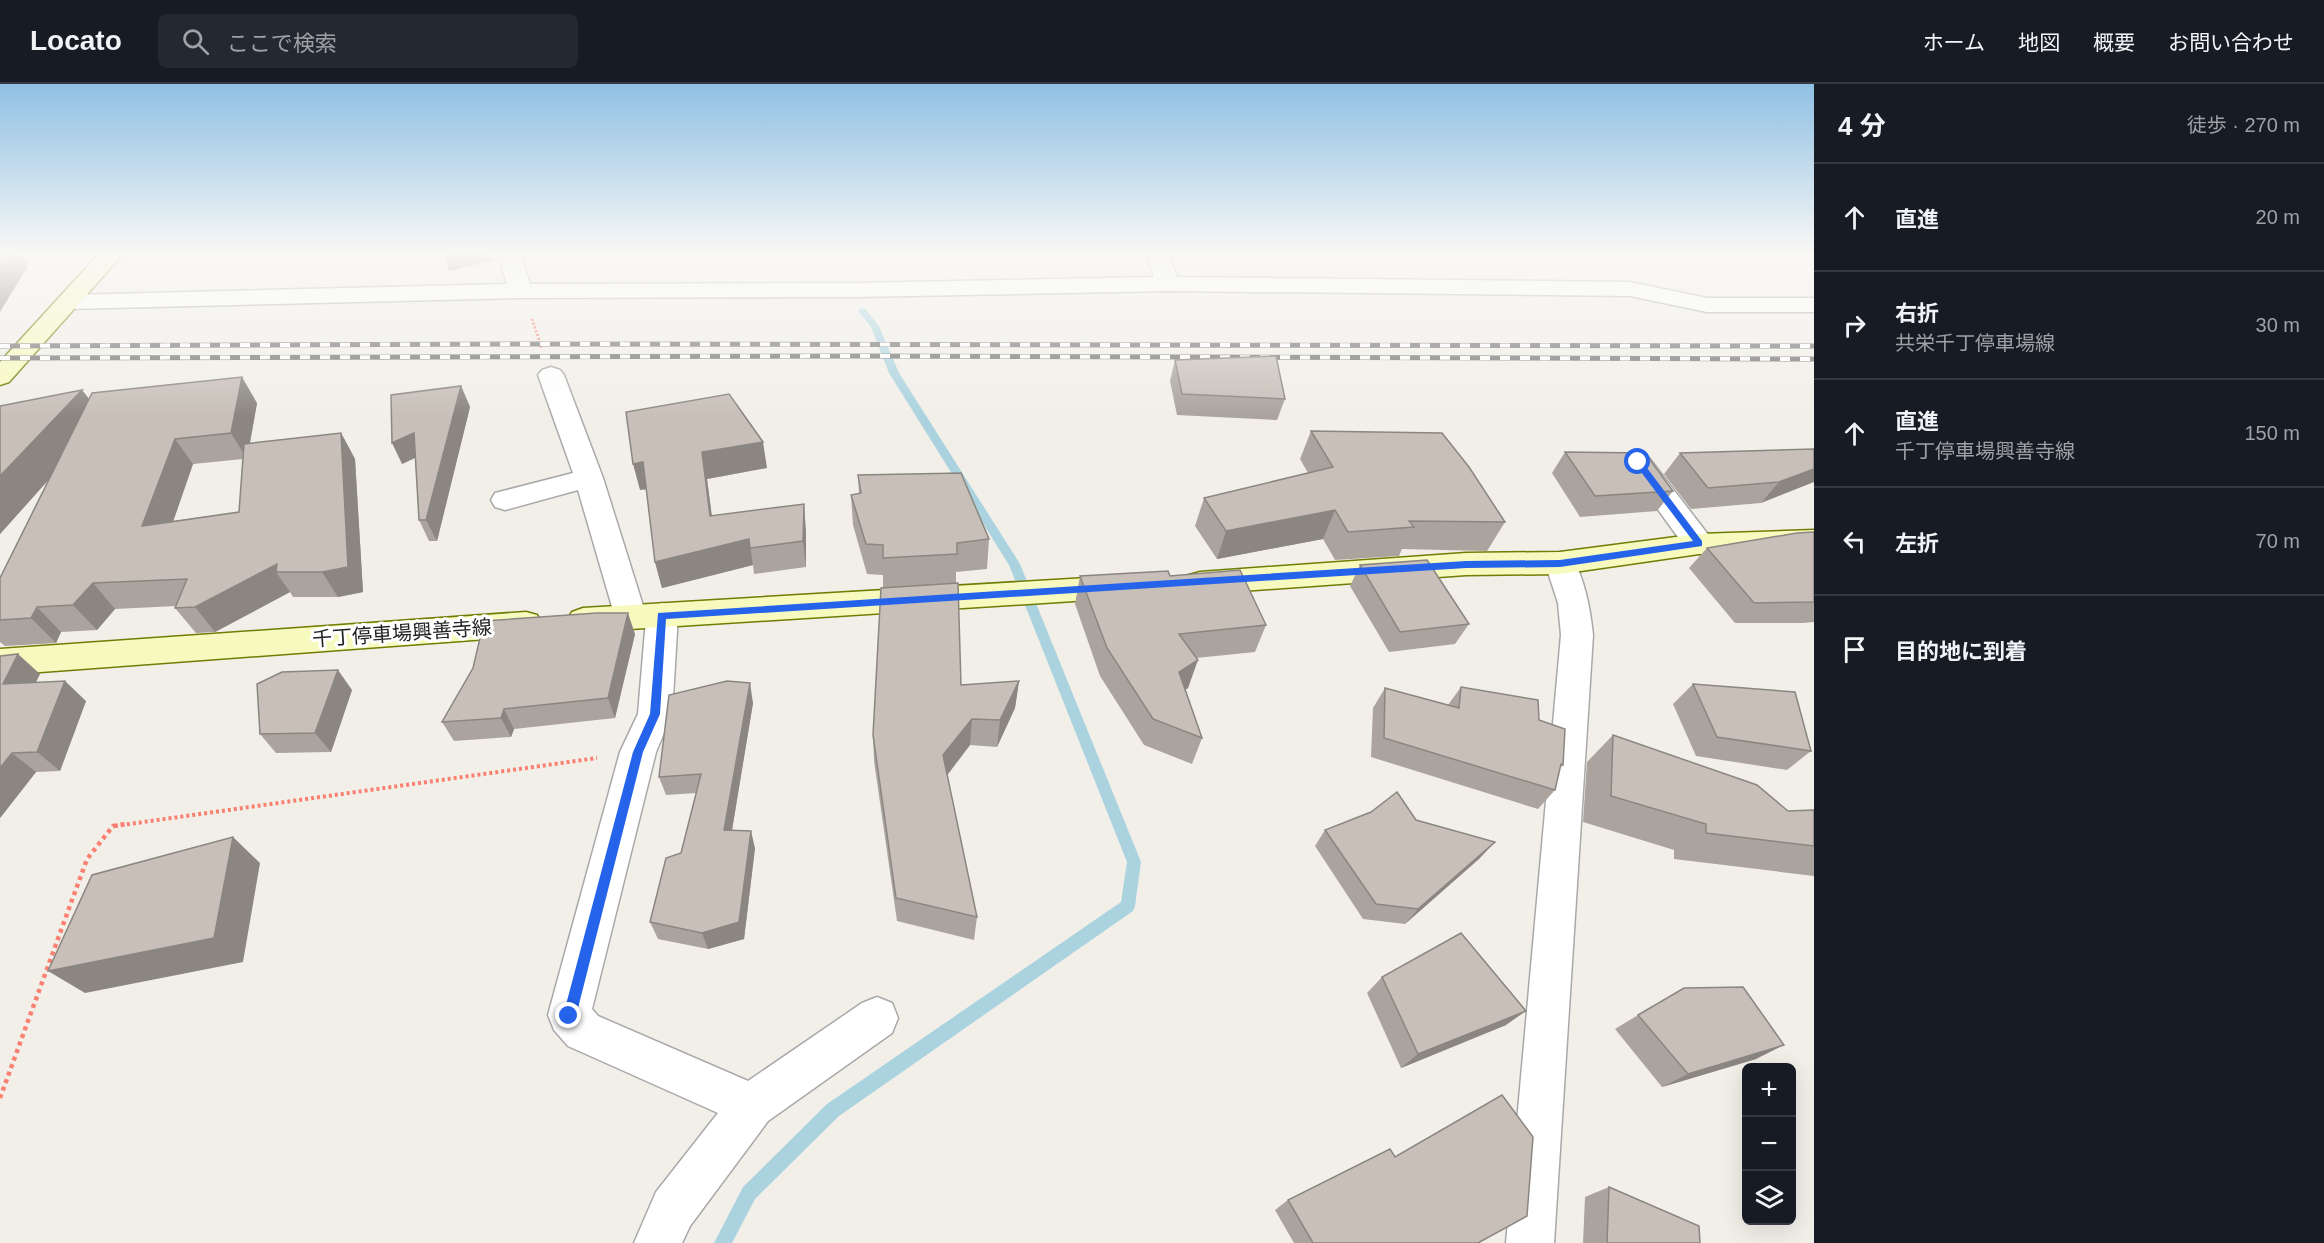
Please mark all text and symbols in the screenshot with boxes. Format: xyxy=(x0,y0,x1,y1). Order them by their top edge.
search box xyxy=(158,14,578,68)
text: Locato xyxy=(30,25,122,56)
icon: search xyxy=(179,25,212,58)
text: ここで検索 xyxy=(227,31,337,56)
text: ホーム xyxy=(1923,31,1985,54)
text: 地図 xyxy=(2018,31,2060,54)
text: 概要 xyxy=(2093,31,2135,54)
text: お問い合わせ xyxy=(2168,31,2294,54)
text: 4 分 xyxy=(1838,111,1886,141)
text: 徒歩 · 270 m xyxy=(2187,114,2300,136)
icon: ahead xyxy=(1838,201,1871,234)
text: 20 m xyxy=(2256,206,2300,228)
text: 直進 xyxy=(1895,207,1939,232)
text: 右折 xyxy=(1895,301,1939,326)
icon: right xyxy=(1838,309,1871,342)
text: 30 m xyxy=(2256,314,2300,336)
text: 共栄千丁停車場線 xyxy=(1895,332,2055,354)
text: 直進 xyxy=(1895,409,1939,434)
icon: ahead xyxy=(1838,417,1871,450)
text: 150 m xyxy=(2244,422,2300,444)
text: 千丁停車場興善寺線 xyxy=(1895,440,2075,462)
route start xyxy=(1624,448,1650,474)
icon: left xyxy=(1838,525,1871,558)
text: 70 m xyxy=(2256,530,2300,552)
text: 左折 xyxy=(1895,531,1939,556)
street label: 千丁停車場興善寺線 xyxy=(311,616,493,650)
icon: arrive xyxy=(1838,633,1871,666)
text: 目的地に到着 xyxy=(1895,639,2027,664)
route end xyxy=(555,1002,581,1028)
map controls xyxy=(1742,1063,1796,1225)
button: + xyxy=(1742,1063,1796,1117)
button: − xyxy=(1742,1117,1796,1171)
button: layers xyxy=(1742,1171,1796,1225)

